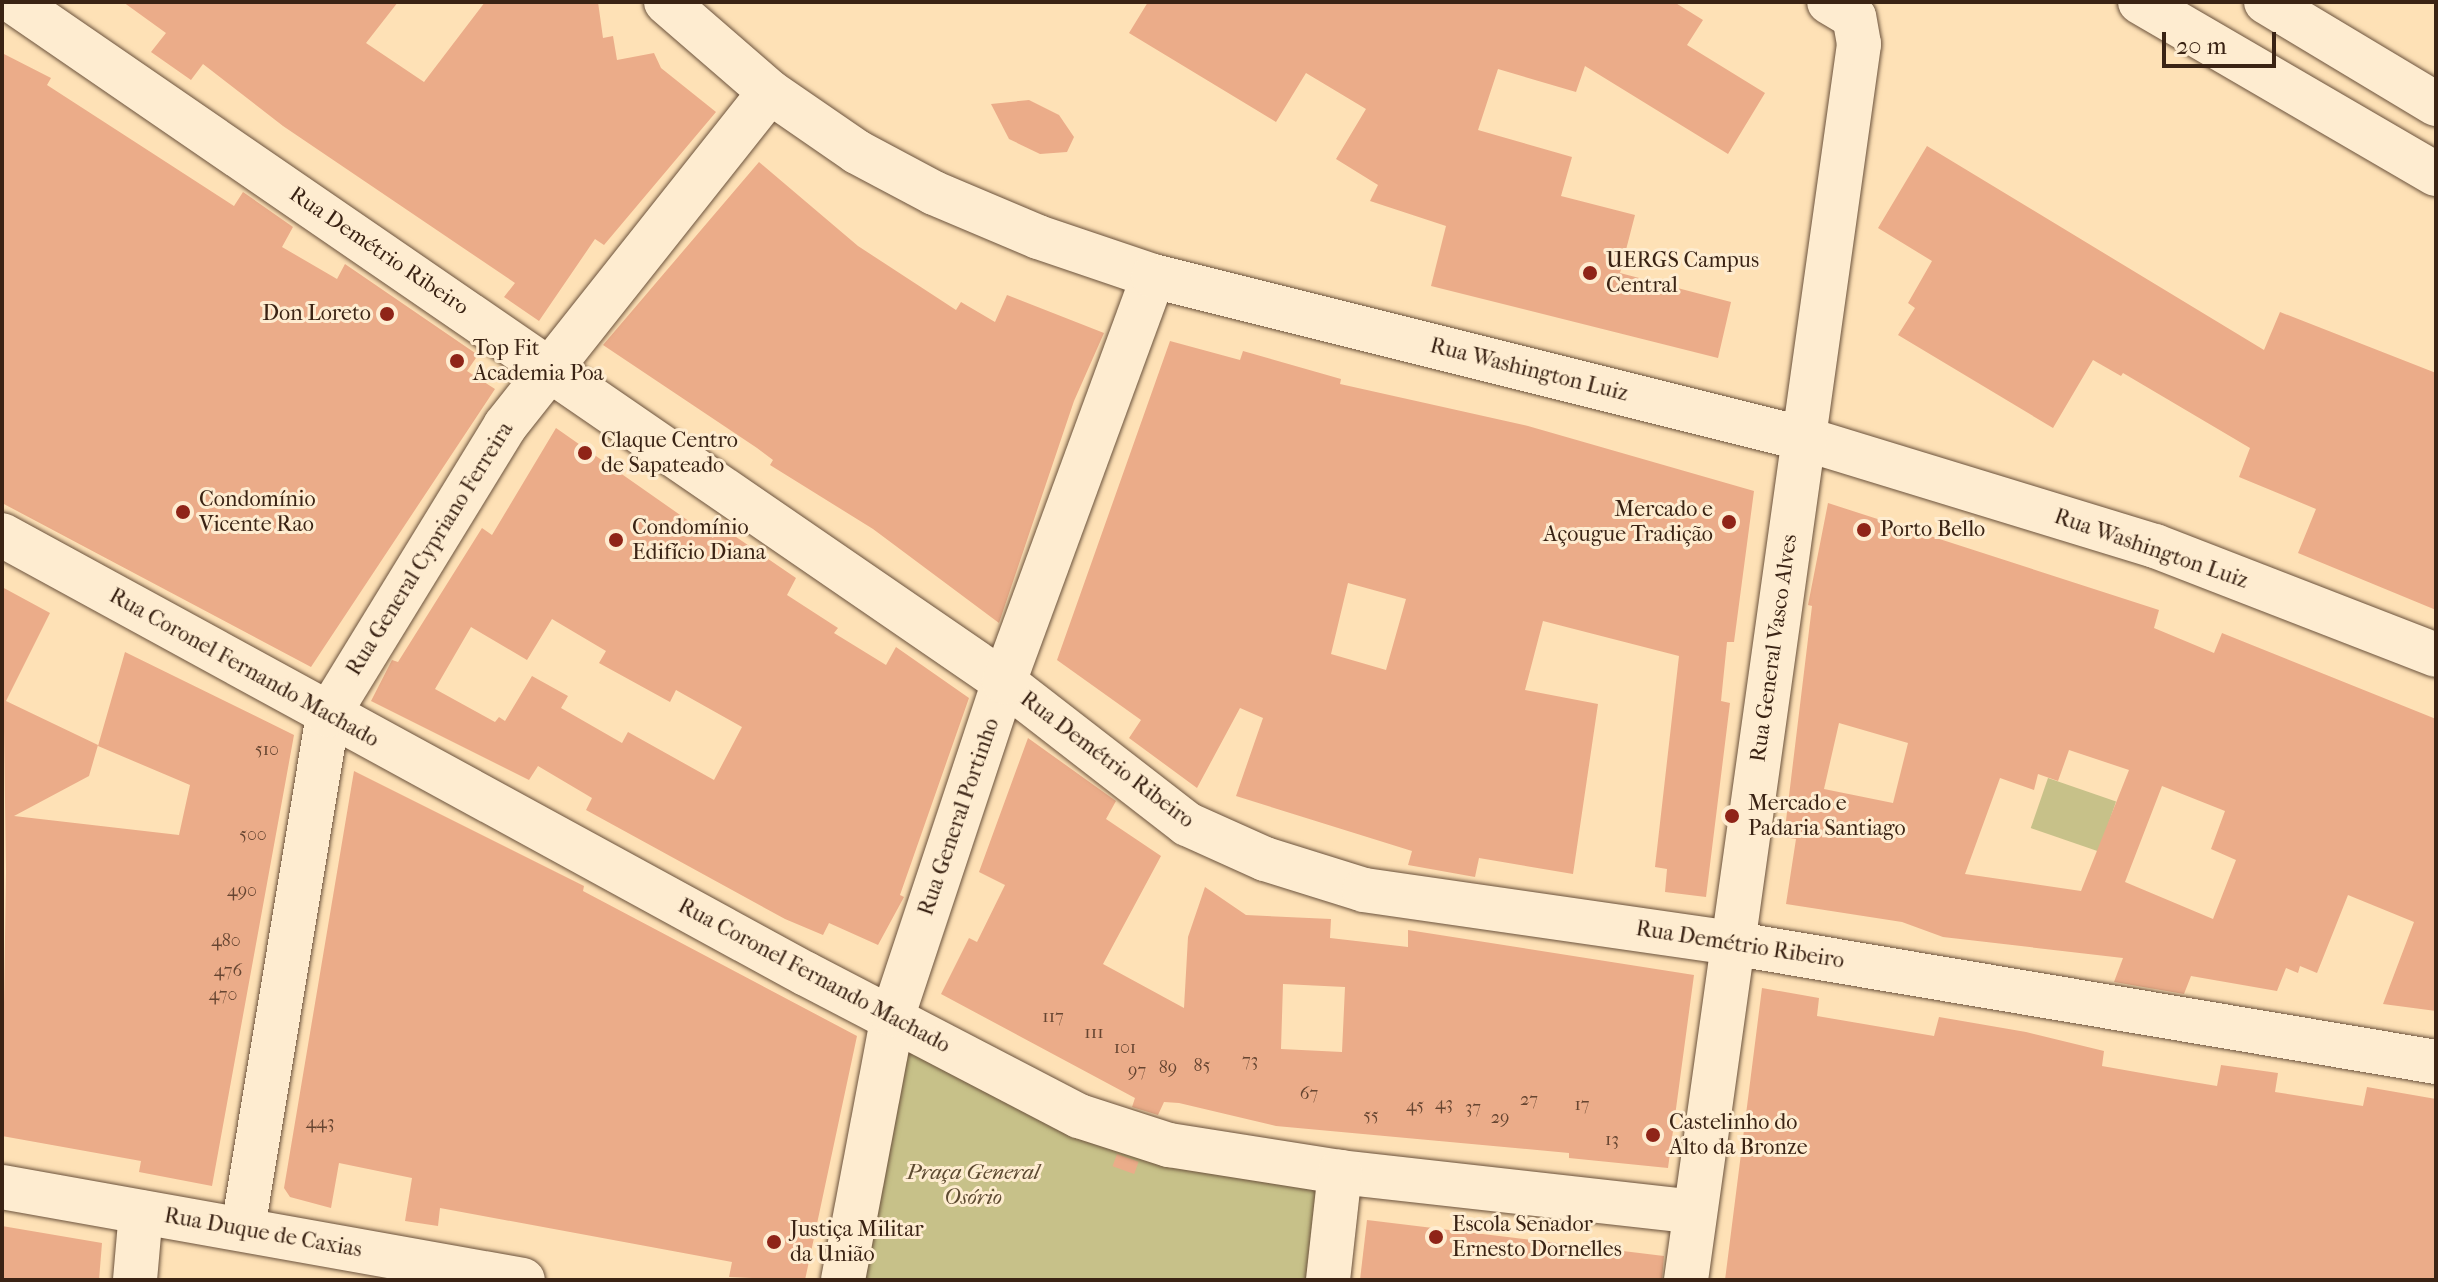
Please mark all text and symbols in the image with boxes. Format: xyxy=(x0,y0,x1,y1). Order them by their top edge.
scale bar xyxy=(2166,16,2280,66)
text: 20 m xyxy=(2176,32,2227,60)
street label: Rua Demétrio Ribeiro xyxy=(284,181,474,321)
place label: UERGS Campus Central xyxy=(1606,247,1759,298)
marker: UERGS Campus Central xyxy=(1581,264,1599,282)
place label: Don Loreto xyxy=(262,301,371,327)
marker: Don Loreto xyxy=(378,305,396,323)
street label: Rua Washington Luiz xyxy=(1427,333,1631,407)
place label: Top Fit Academia Poa xyxy=(473,335,604,386)
marker: Top Fit Academia Poa xyxy=(448,352,466,370)
street label: Rua General Cypriano Ferreira xyxy=(341,417,519,681)
place label: Claque Centro de Sapateado xyxy=(601,427,738,478)
marker: Claque Centro de Sapateado xyxy=(576,444,594,462)
place label: Condomínio Vicente Rao xyxy=(199,486,316,538)
place label: Mercado e Açougue Tradição xyxy=(1543,496,1713,548)
marker: Condomínio Vicente Rao xyxy=(174,503,192,521)
street label: Rua Washington Luiz xyxy=(2051,503,2251,595)
marker: Mercado e Açougue Tradição xyxy=(1720,513,1738,531)
place label: Condomínio Edifício Diana xyxy=(632,514,766,566)
place label: Porto Bello xyxy=(1880,517,1985,543)
marker: Porto Bello xyxy=(1855,521,1873,539)
marker: Condomínio Edifício Diana xyxy=(607,531,625,549)
street label: Rua General Vasco Alves xyxy=(1745,532,1803,764)
street label: Rua Coronel Fernando Machado xyxy=(105,583,383,753)
street label: Rua Demétrio Ribeiro xyxy=(1015,686,1199,834)
street label: Rua General Portinho xyxy=(913,715,1005,919)
house number: 510 xyxy=(255,739,279,761)
place label: Mercado e Padaria Santiago xyxy=(1748,790,1906,842)
marker: Mercado e Padaria Santiago xyxy=(1723,807,1741,825)
house number: 500 xyxy=(239,824,267,846)
house number: 490 xyxy=(227,880,257,902)
street label: Rua Coronel Fernando Machado xyxy=(673,893,955,1059)
street label: Rua Demétrio Ribeiro xyxy=(1634,915,1846,975)
house number: 480 xyxy=(211,930,241,952)
house number: 476 xyxy=(214,960,242,982)
house number: 470 xyxy=(209,984,237,1006)
house number: 117 xyxy=(1042,1006,1064,1028)
house number: 111 xyxy=(1084,1022,1104,1044)
house number: 101 xyxy=(1114,1037,1136,1059)
house number: 73 xyxy=(1242,1050,1258,1072)
house number: 85 xyxy=(1194,1055,1210,1077)
house number: 89 xyxy=(1159,1057,1177,1079)
house number: 97 xyxy=(1128,1060,1146,1082)
house number: 67 xyxy=(1300,1083,1318,1105)
house number: 27 xyxy=(1520,1089,1538,1111)
house number: 43 xyxy=(1435,1093,1453,1115)
house number: 17 xyxy=(1574,1094,1590,1116)
house number: 45 xyxy=(1406,1095,1424,1117)
house number: 37 xyxy=(1465,1097,1481,1119)
house number: 55 xyxy=(1363,1105,1379,1127)
house number: 29 xyxy=(1491,1107,1509,1129)
place label: Castelinho do Alto da Bronze xyxy=(1669,1109,1808,1160)
house number: 443 xyxy=(306,1112,334,1134)
marker: Castelinho do Alto da Bronze xyxy=(1644,1126,1662,1144)
house number: 13 xyxy=(1605,1129,1619,1151)
park label: Praça General Osório xyxy=(907,1159,1039,1210)
street label: Rua Duque de Caxias xyxy=(162,1203,364,1263)
place label: Escola Senador Ernesto Dornelles xyxy=(1452,1211,1622,1262)
place label: Justiça Militar da União xyxy=(790,1216,924,1268)
marker: Escola Senador Ernesto Dornelles xyxy=(1427,1228,1445,1246)
marker: Justiça Militar da União xyxy=(765,1233,783,1251)

